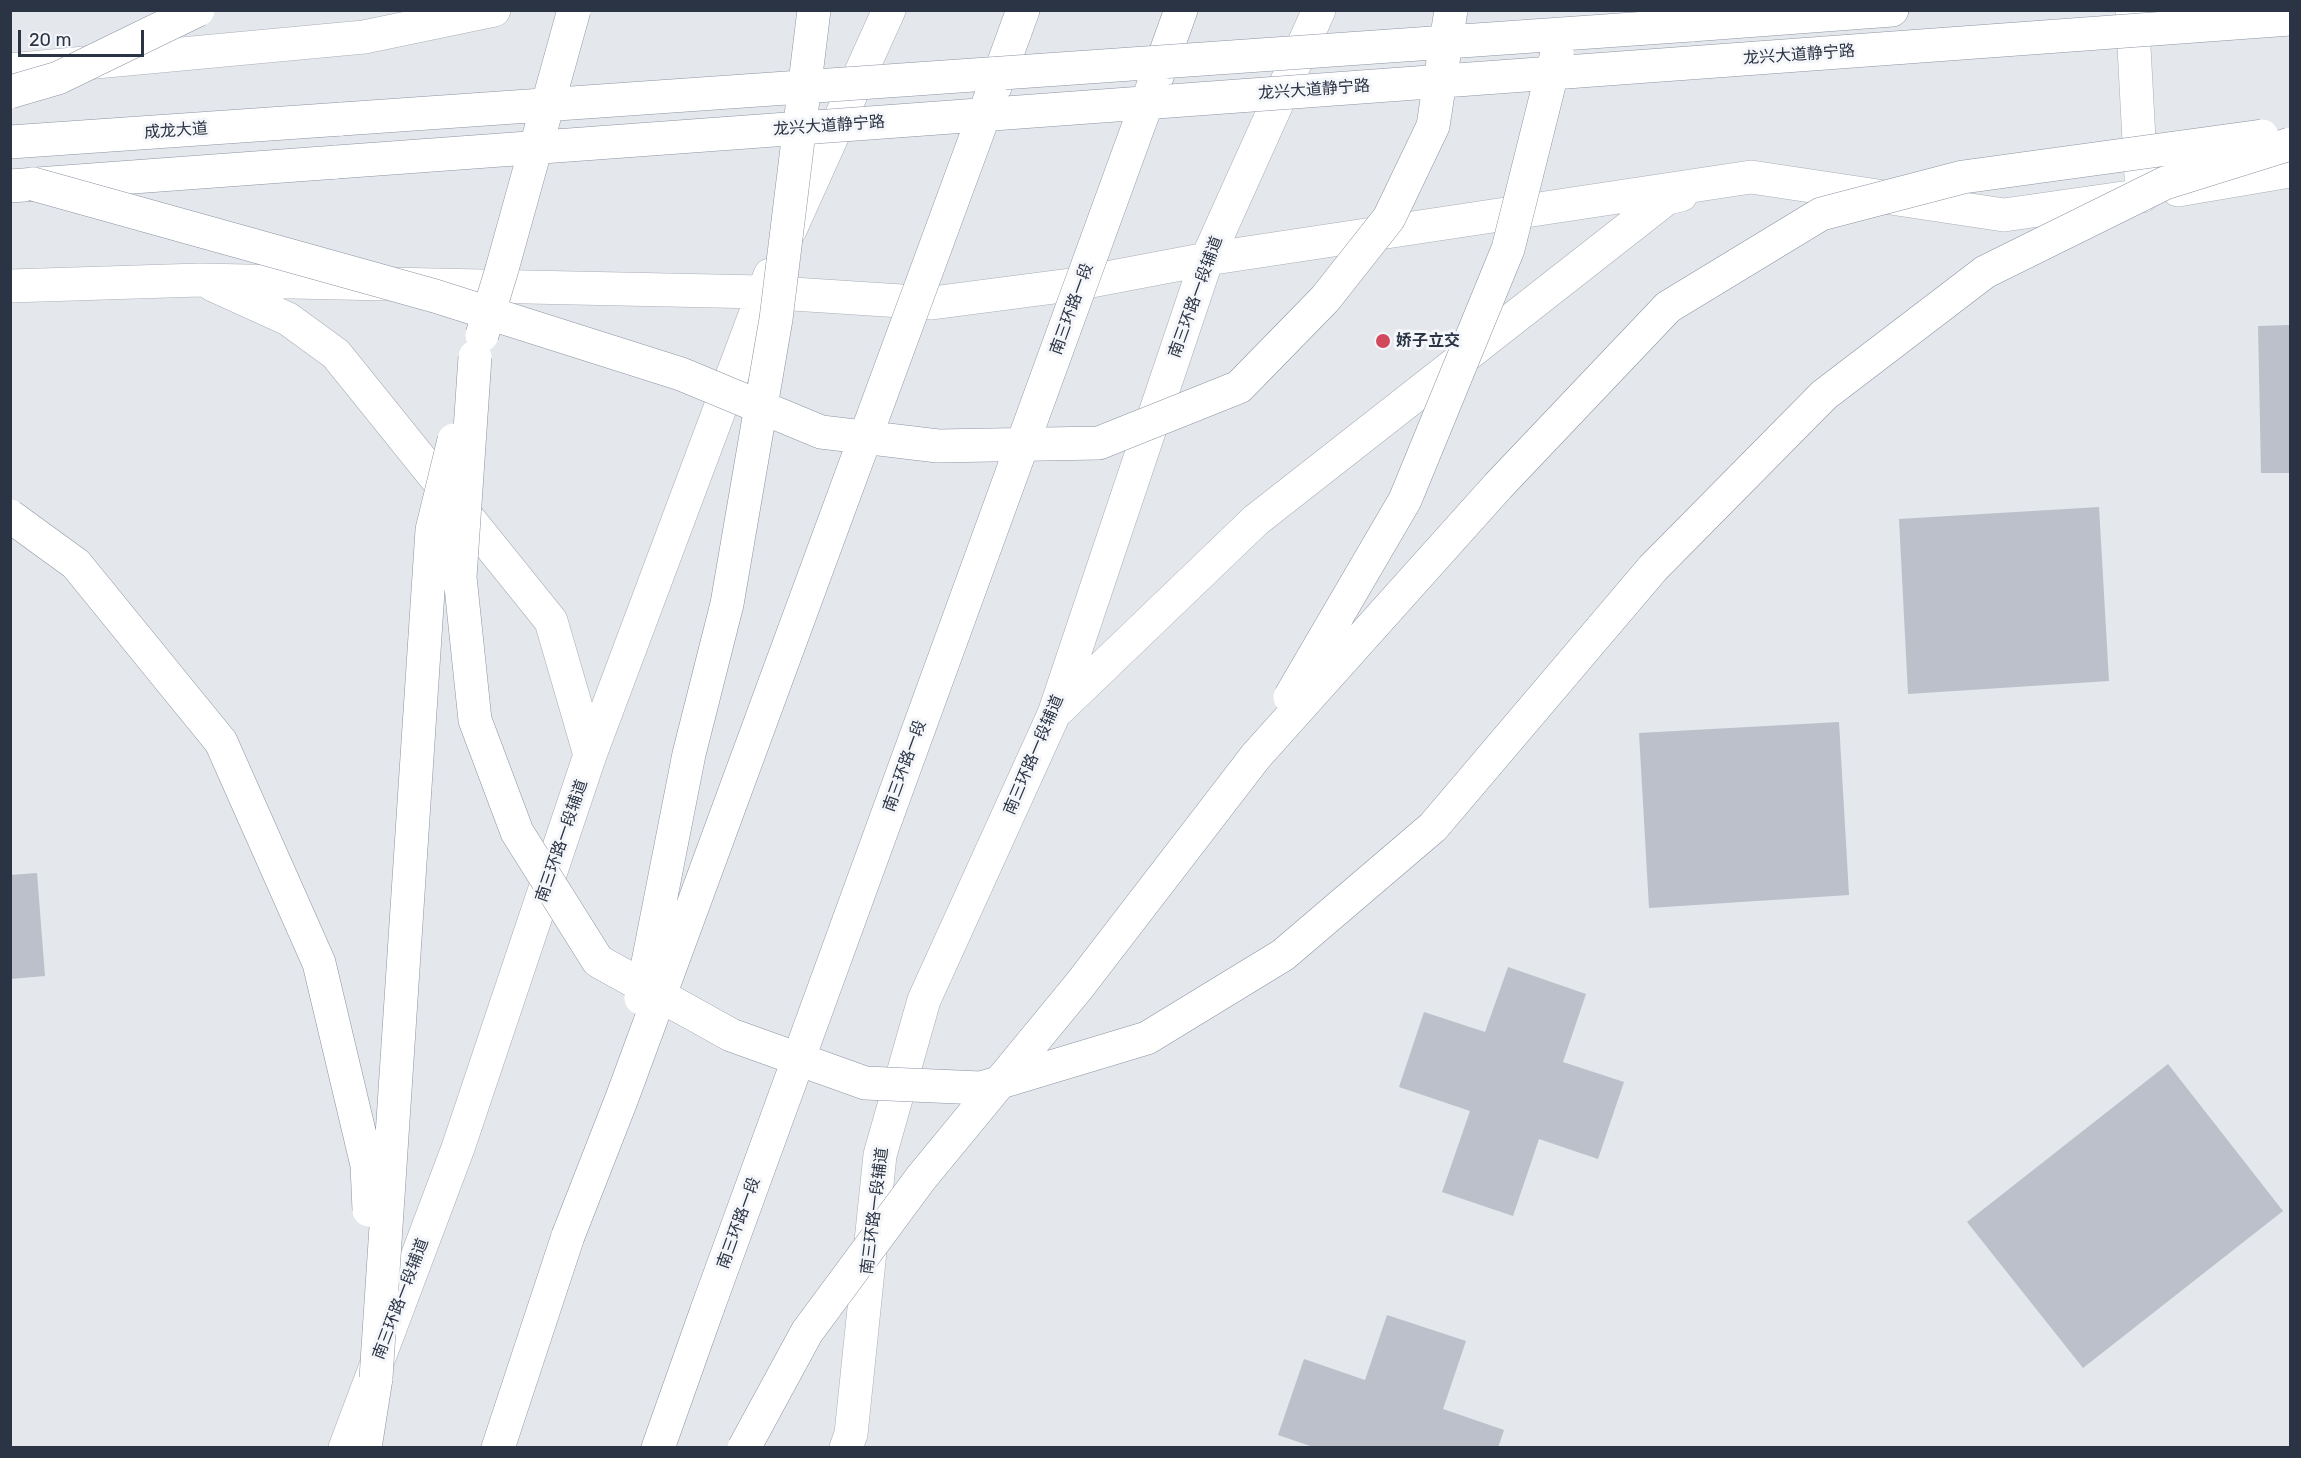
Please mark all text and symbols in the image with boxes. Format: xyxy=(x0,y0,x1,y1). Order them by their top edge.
scale bar xyxy=(21,18,147,56)
text: 20 m xyxy=(29,29,71,51)
street label: 龙兴大道静宁路 xyxy=(1742,42,1856,68)
street label: 龙兴大道静宁路 xyxy=(1257,77,1371,103)
street label: 龙兴大道静宁路 xyxy=(772,113,886,139)
street label: 成龙大道 xyxy=(143,119,209,143)
street label: 南三环路一段辅道 xyxy=(1165,234,1227,360)
street label: 南三环路一段 xyxy=(1047,261,1097,357)
place label: 娇子立交 xyxy=(1396,331,1460,351)
marker: 娇子立交 xyxy=(1374,332,1392,350)
street label: 南三环路一段辅道 xyxy=(1000,692,1068,818)
street label: 南三环路一段 xyxy=(880,718,930,814)
street label: 南三环路一段辅道 xyxy=(532,777,592,905)
street label: 南三环路一段辅道 xyxy=(858,1146,892,1276)
street label: 南三环路一段 xyxy=(714,1175,764,1271)
street label: 南三环路一段辅道 xyxy=(369,1236,433,1362)

